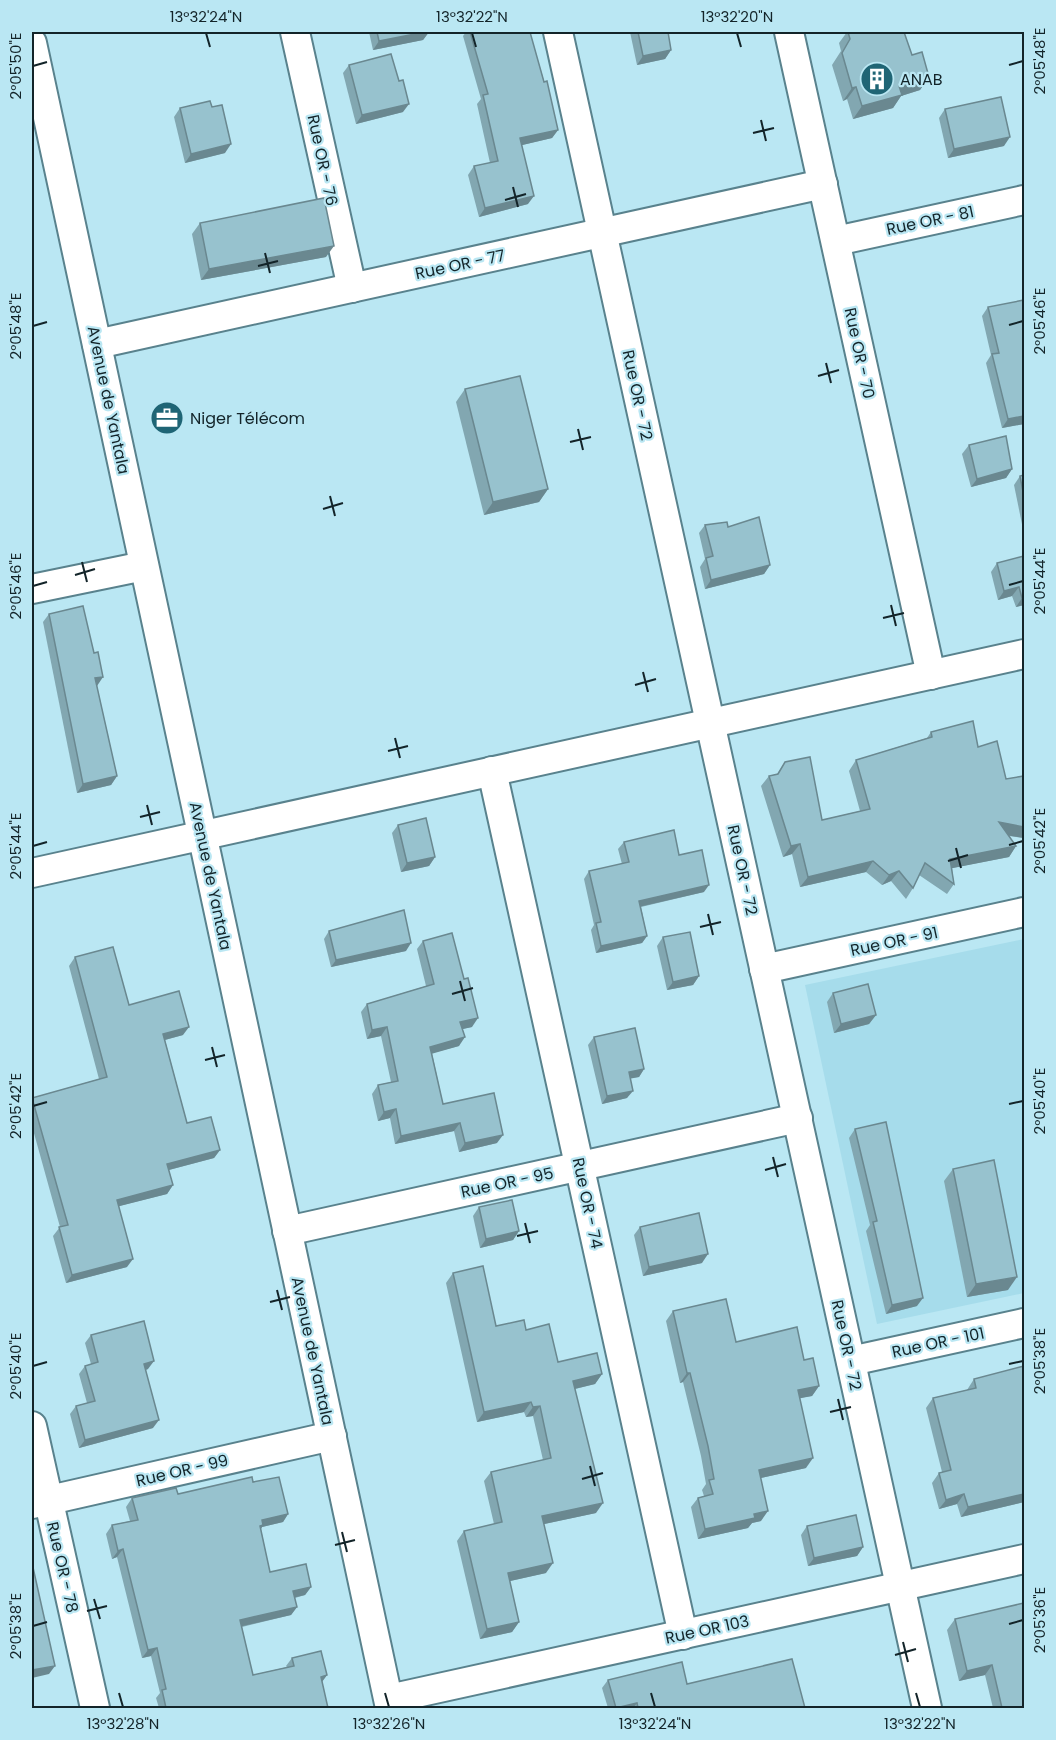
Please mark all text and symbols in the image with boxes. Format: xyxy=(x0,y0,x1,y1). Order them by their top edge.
text: 13°32'24"N xyxy=(170,6,242,27)
text: 13°32'22"N xyxy=(436,6,508,27)
text: 13°32'20"N xyxy=(701,6,773,27)
text: 2°05'48"E xyxy=(1029,28,1050,94)
text: 2°05'50"E xyxy=(5,33,26,99)
building icon: ANAB xyxy=(859,61,895,97)
place label: ANAB xyxy=(900,68,943,91)
street label: Rue OR - 76 xyxy=(302,112,343,208)
street label: Rue OR - 81 xyxy=(884,200,976,241)
street label: Rue OR - 77 xyxy=(413,244,507,285)
text: 2°05'46"E xyxy=(1029,287,1050,355)
text: 2°05'48"E xyxy=(5,293,26,359)
street label: Rue OR - 70 xyxy=(839,305,880,401)
street label: Avenue de Yantala xyxy=(82,324,135,476)
street label: Rue OR - 72 xyxy=(617,348,658,442)
office icon: Niger Télécom xyxy=(149,400,185,436)
place label: Niger Télécom xyxy=(190,407,305,430)
text: 2°05'44"E xyxy=(1029,548,1050,614)
text: 2°05'46"E xyxy=(5,552,26,620)
street label: Avenue de Yantala xyxy=(184,800,237,952)
text: 2°05'42"E xyxy=(1029,808,1050,874)
text: 2°05'44"E xyxy=(5,813,26,879)
street label: Rue OR - 72 xyxy=(722,823,763,917)
street label: Rue OR - 91 xyxy=(848,921,940,962)
text: 2°05'40"E xyxy=(1029,1068,1050,1134)
text: 2°05'42"E xyxy=(5,1073,26,1139)
street label: Rue OR - 74 xyxy=(567,1155,608,1251)
street label: Rue OR - 95 xyxy=(459,1161,555,1204)
street label: Avenue de Yantala xyxy=(286,1275,339,1427)
street label: Rue OR - 72 xyxy=(826,1298,867,1392)
street label: Rue OR - 101 xyxy=(890,1321,987,1364)
text: 2°05'38"E xyxy=(1029,1328,1050,1394)
text: 2°05'40"E xyxy=(5,1333,26,1399)
street label: Rue OR - 99 xyxy=(134,1449,230,1492)
street label: Rue OR - 78 xyxy=(41,1519,84,1615)
text: 2°05'36"E xyxy=(1029,1587,1050,1653)
text: 2°05'38"E xyxy=(5,1593,26,1659)
street label: Rue OR 103 xyxy=(663,1609,751,1650)
text: 13°32'28"N xyxy=(87,1713,159,1734)
text: 13°32'26"N xyxy=(353,1713,425,1734)
text: 13°32'24"N xyxy=(619,1713,691,1734)
text: 13°32'22"N xyxy=(884,1713,956,1734)

